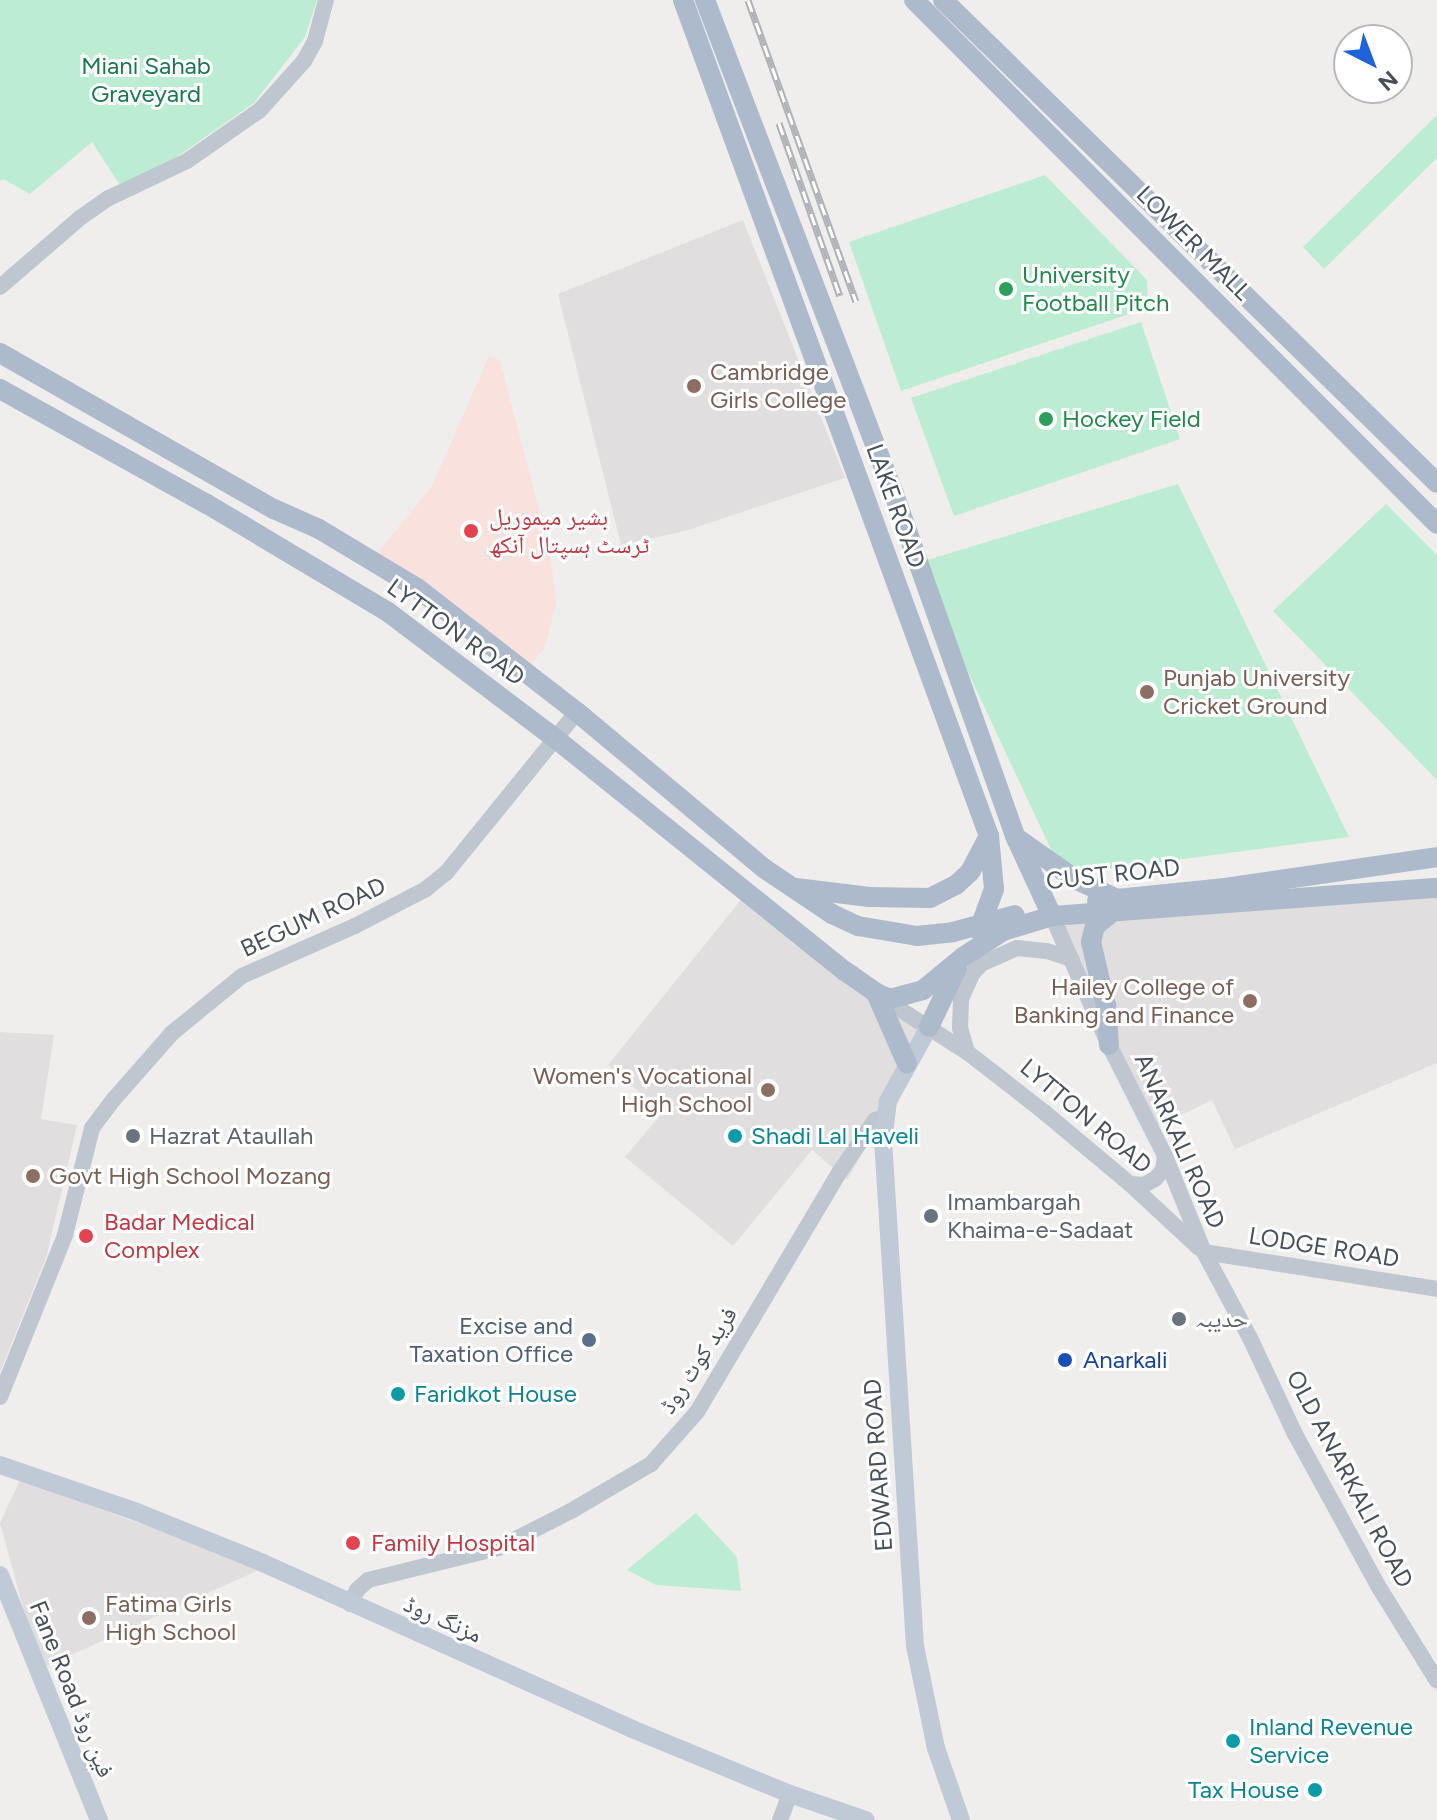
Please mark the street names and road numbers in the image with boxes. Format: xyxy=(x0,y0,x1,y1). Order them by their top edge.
street label: LOWER MALL xyxy=(1131,180,1257,306)
street label: LAKE ROAD xyxy=(860,440,932,572)
street label: LYTTON ROAD xyxy=(382,573,530,691)
street label: CUST ROAD xyxy=(1045,853,1181,895)
street label: BEGUM ROAD xyxy=(236,871,390,963)
street label: ANARKALI ROAD xyxy=(1129,1049,1231,1233)
street label: LYTTON ROAD xyxy=(1014,1053,1158,1179)
street label: LODGE ROAD xyxy=(1247,1221,1401,1273)
street label: فرید کوٹ روڈ xyxy=(653,1301,743,1419)
street label: OLD ANARKALI ROAD xyxy=(1281,1365,1419,1593)
street label: EDWARD ROAD xyxy=(858,1378,898,1552)
street label: مزنگ روڈ xyxy=(400,1589,486,1649)
street label: Fane Road فین روڈ xyxy=(23,1597,121,1781)

